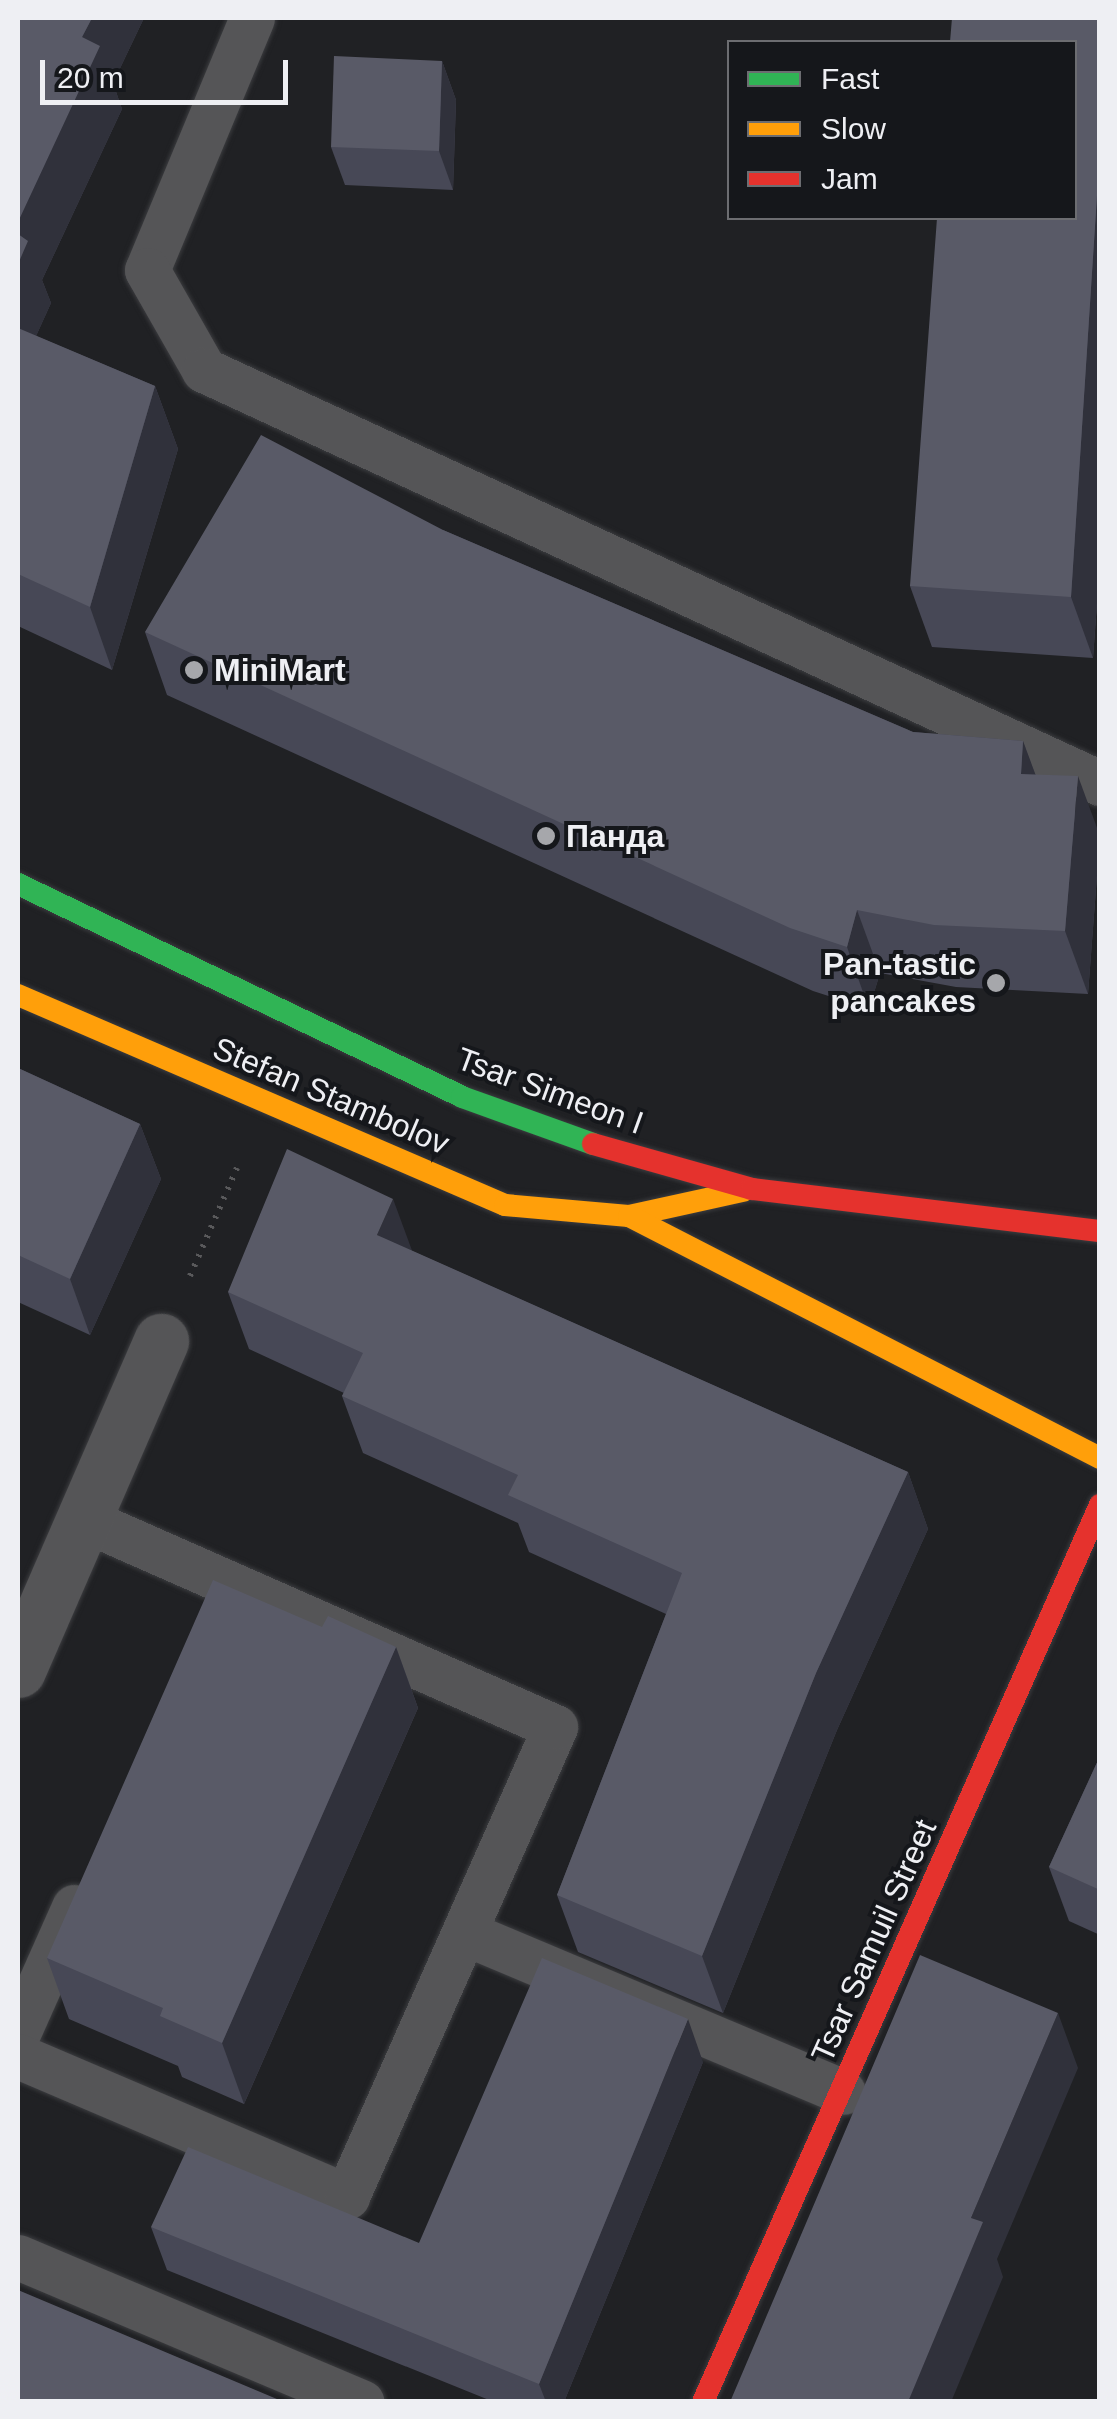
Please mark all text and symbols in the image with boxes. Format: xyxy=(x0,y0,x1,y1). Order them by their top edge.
scale bar xyxy=(45,40,292,102)
legend xyxy=(727,40,1077,220)
text: 20 m xyxy=(57,61,124,94)
text: Fast xyxy=(821,62,879,95)
text: Slow xyxy=(821,112,886,145)
text: Jam xyxy=(821,162,878,195)
place label: MiniMart xyxy=(214,651,346,689)
marker: MiniMart xyxy=(183,659,205,681)
place label: Панда xyxy=(566,817,664,855)
marker: Панда xyxy=(535,825,557,847)
place label: Pan-tastic pancakes xyxy=(823,946,976,1021)
marker: Pan-tastic pancakes xyxy=(985,972,1007,994)
street label: Stefan Stambolov xyxy=(207,1029,455,1163)
street label: Tsar Simeon I xyxy=(452,1040,648,1142)
street label: Tsar Samuil Street xyxy=(803,1814,945,2068)

